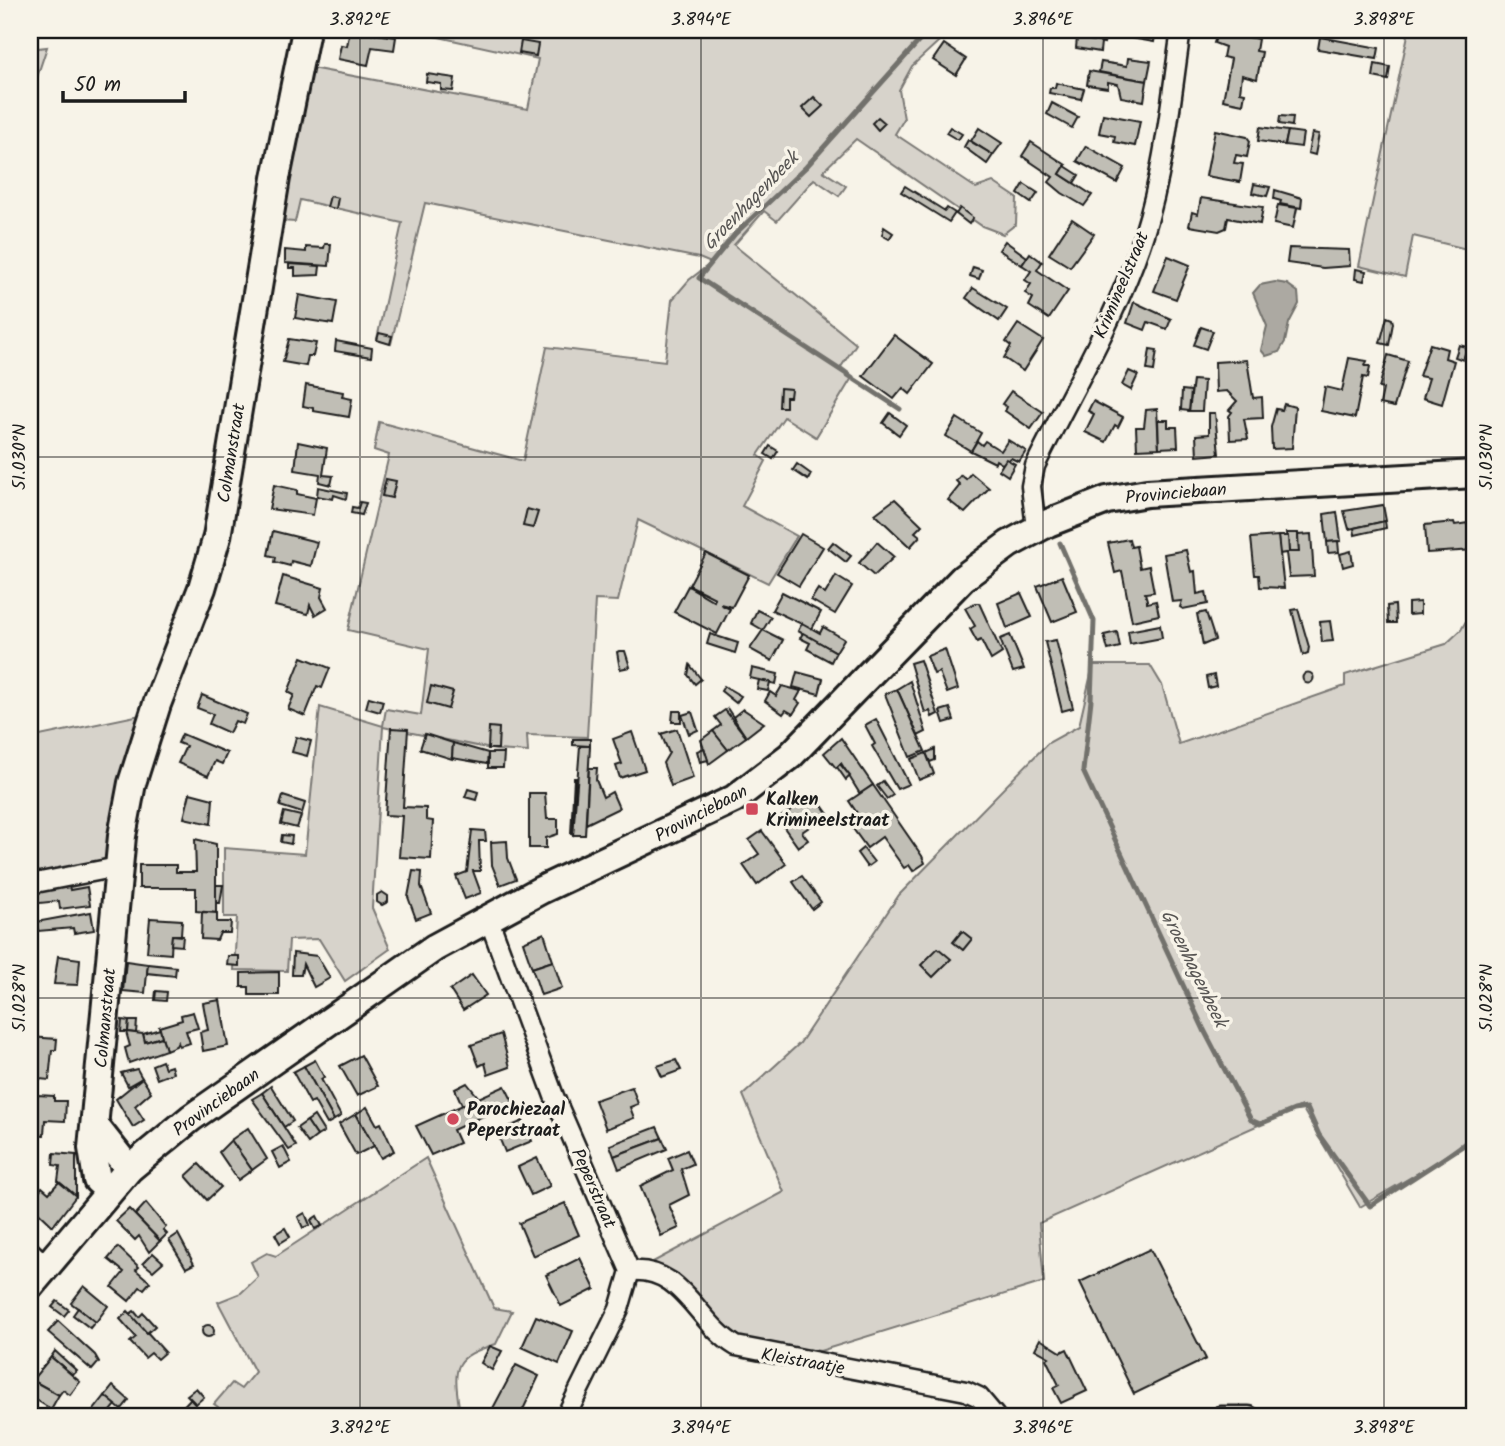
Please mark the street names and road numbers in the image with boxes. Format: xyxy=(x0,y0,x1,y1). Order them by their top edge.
street label: Krimineelstraat xyxy=(1087,226,1158,344)
street label: Colmanstraat xyxy=(210,400,255,505)
street label: Provinciebaan xyxy=(1124,476,1228,513)
street label: Provinciebaan xyxy=(650,778,753,851)
street label: Colmanstraat xyxy=(88,966,125,1069)
street label: Provinciebaan xyxy=(167,1062,267,1145)
street label: Peperstraat xyxy=(562,1144,624,1234)
street label: Kleistraatje xyxy=(759,1341,847,1384)

